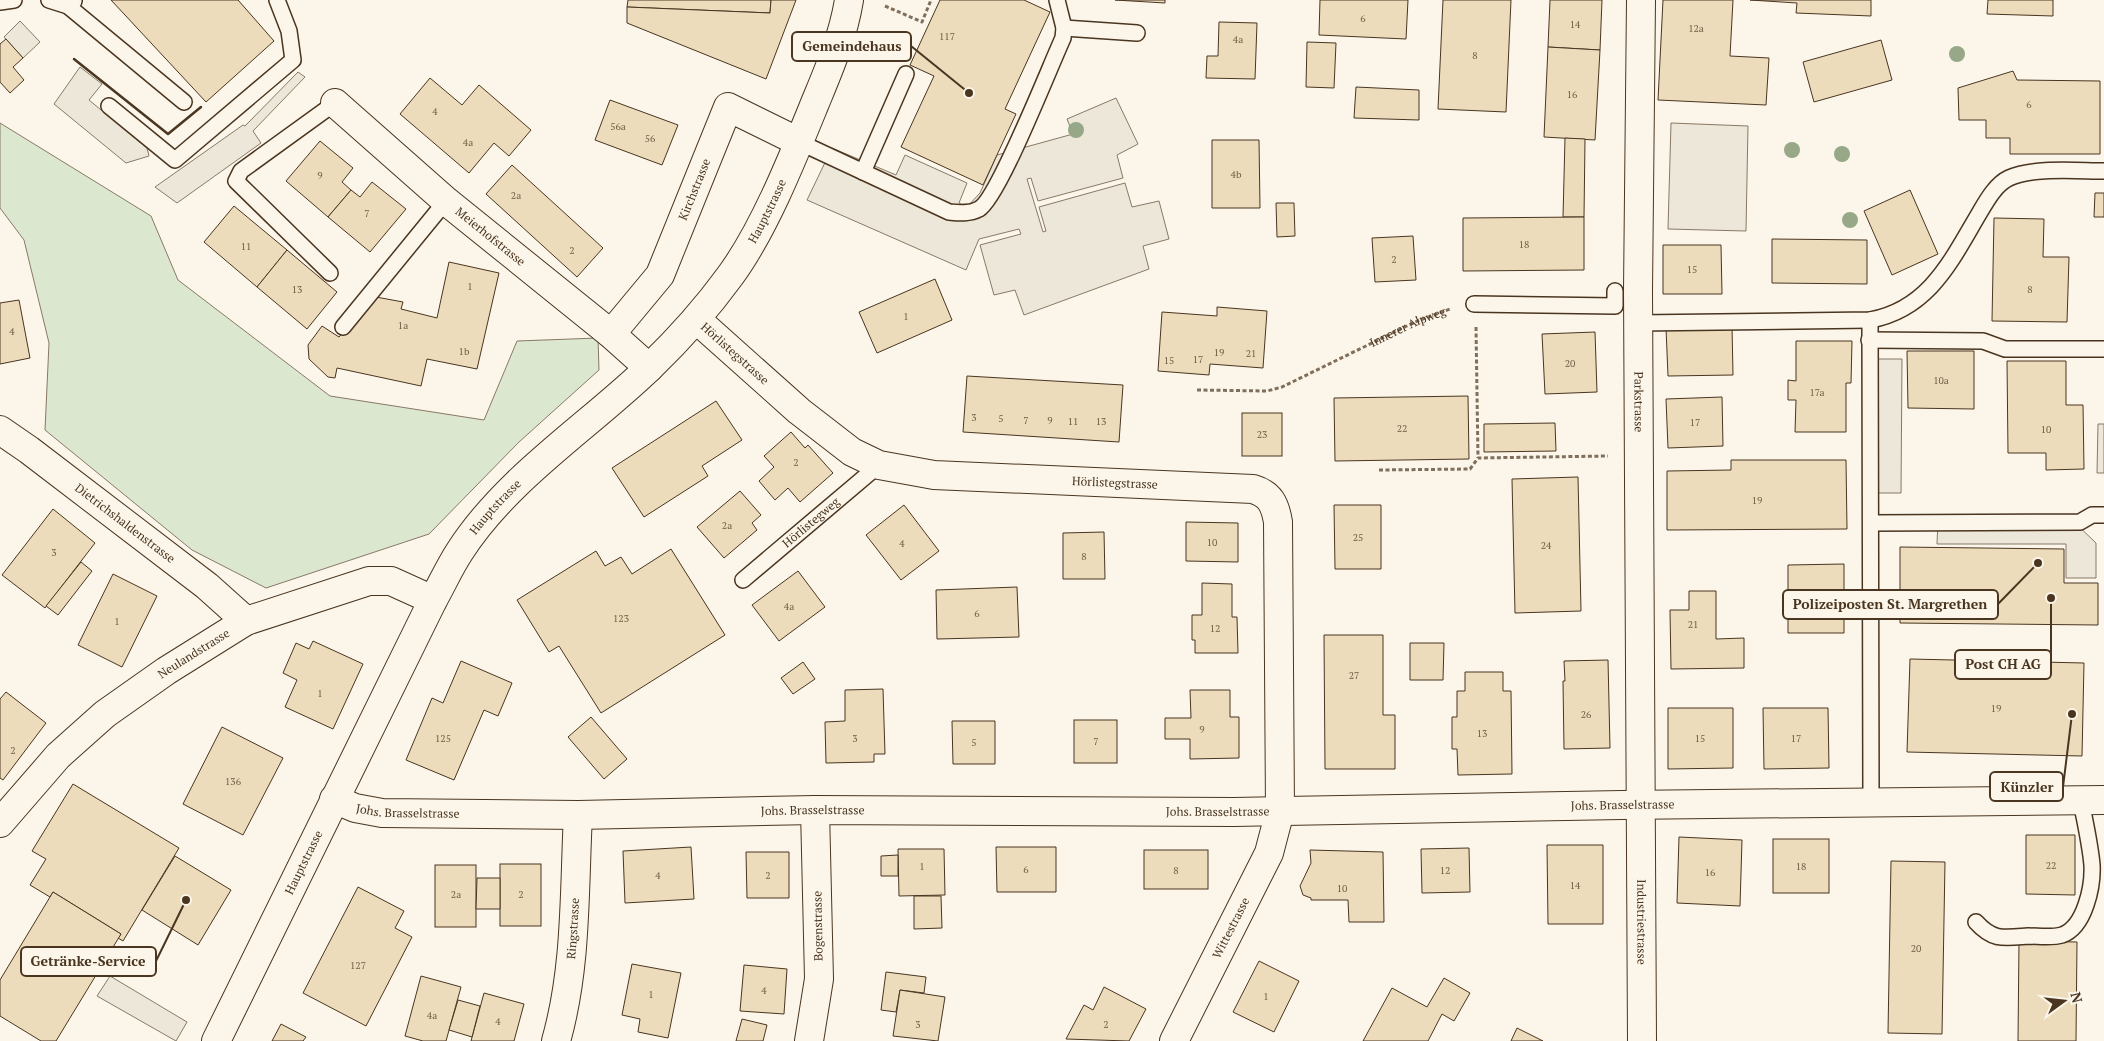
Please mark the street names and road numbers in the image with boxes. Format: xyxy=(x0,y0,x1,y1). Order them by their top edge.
street label: Kirchstrasse xyxy=(675,156,713,222)
street label: Hauptstrasse xyxy=(745,177,789,246)
street label: Meierhofstrasse xyxy=(453,204,529,269)
street label: Innerer Alpweg xyxy=(1367,303,1448,350)
street label: Hörlistegstrasse xyxy=(698,319,772,388)
street label: Parkstrasse xyxy=(1631,372,1647,432)
street label: Hörlistegstrasse xyxy=(1072,473,1158,492)
street label: Hauptstrasse xyxy=(466,476,524,537)
street label: Dietrichshaldenstrasse xyxy=(72,480,178,566)
street label: Hörlistegweg xyxy=(779,493,843,551)
street label: Neulandstrasse xyxy=(155,625,232,681)
street label: Johs. Brasselstrasse xyxy=(1571,796,1674,813)
street label: Johs. Brasselstrasse xyxy=(355,800,460,821)
street label: Johs. Brasselstrasse xyxy=(761,802,865,818)
street label: Johs. Brasselstrasse xyxy=(1166,803,1270,819)
street label: Hauptstrasse xyxy=(281,828,326,897)
street label: Industriestrasse xyxy=(1634,879,1650,965)
street label: Bogenstrasse xyxy=(809,891,826,961)
street label: Wittestrasse xyxy=(1209,895,1252,961)
street label: Ringstrasse xyxy=(563,898,582,960)

